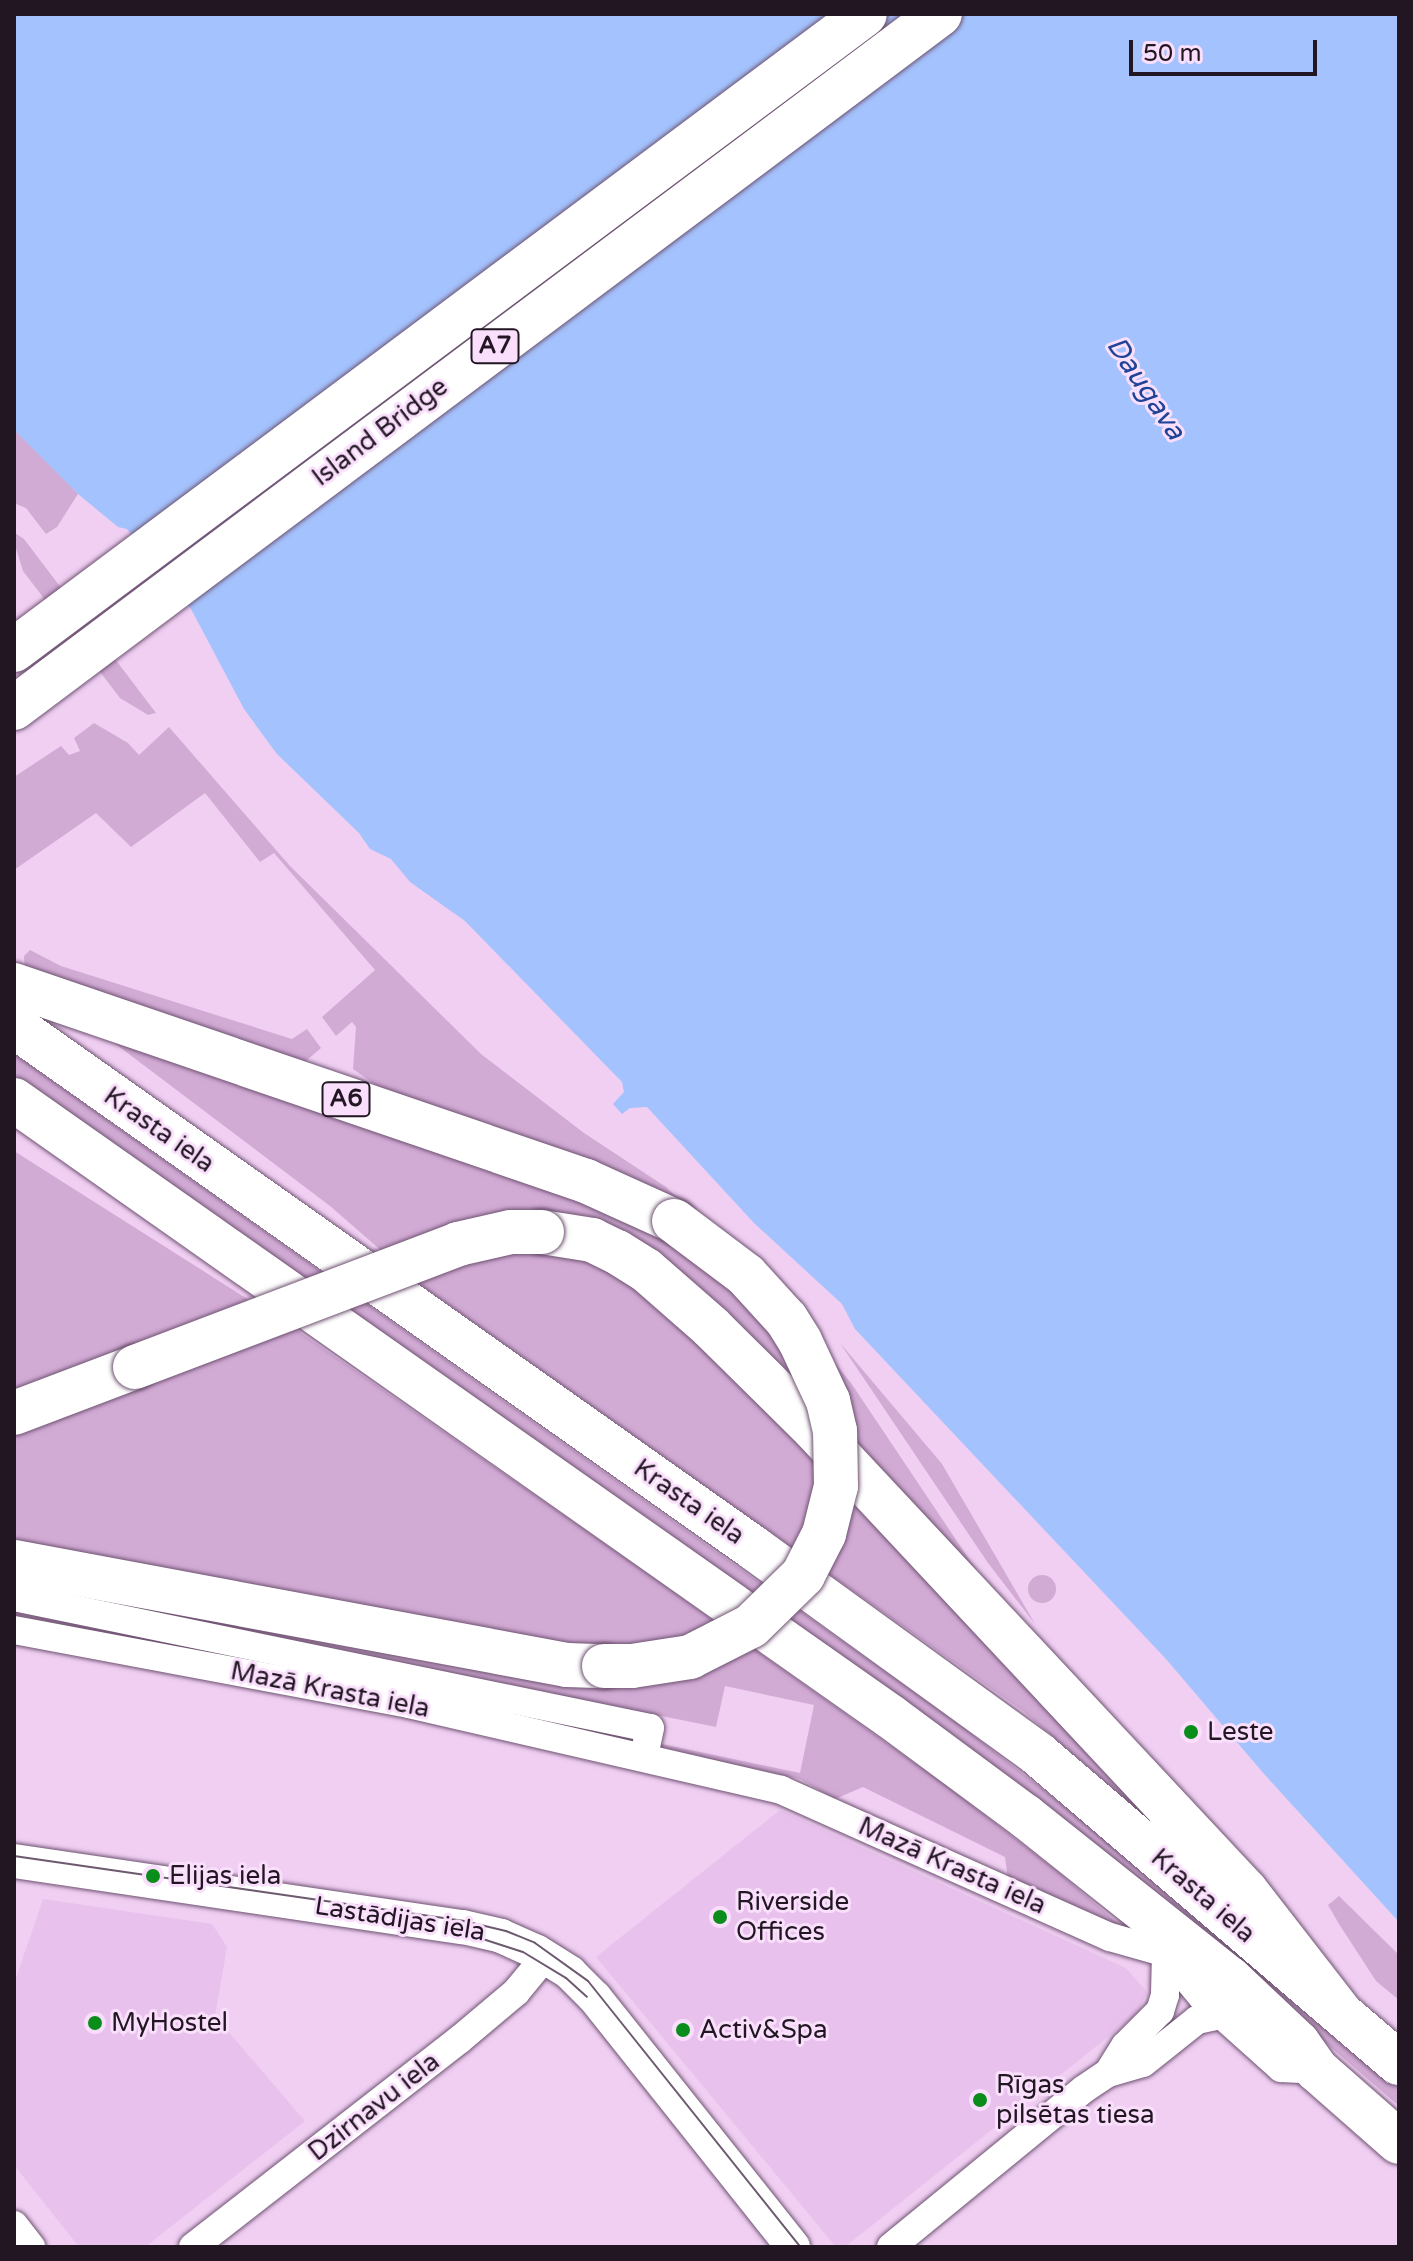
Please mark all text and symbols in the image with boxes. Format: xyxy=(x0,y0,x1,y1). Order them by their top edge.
scale bar xyxy=(1133,24,1321,74)
text: 50 m xyxy=(1143,39,1201,68)
road number: A7 xyxy=(469,326,521,366)
water label: Daugava xyxy=(1099,330,1193,446)
street label: Island Bridge xyxy=(306,371,454,493)
road number: A6 xyxy=(320,1079,372,1119)
street label: Krasta iela xyxy=(98,1081,220,1179)
street label: Krasta iela xyxy=(628,1453,750,1551)
street label: Mazā Krasta iela xyxy=(228,1655,432,1725)
place label: Leste xyxy=(1207,1716,1274,1748)
marker: Leste xyxy=(1182,1723,1200,1741)
street label: Mazā Krasta iela xyxy=(853,1811,1051,1921)
street label: Krasta iela xyxy=(1144,1842,1262,1950)
place label: Elijas iela xyxy=(169,1860,281,1892)
marker: Elijas iela xyxy=(144,1867,162,1885)
place label: Riverside Offices xyxy=(736,1886,849,1948)
street label: Lastādijas iela xyxy=(313,1890,487,1948)
marker: Riverside Offices xyxy=(711,1908,729,1926)
place label: MyHostel xyxy=(111,2007,228,2039)
marker: MyHostel xyxy=(86,2014,104,2032)
place label: Activ&Spa xyxy=(699,2014,828,2046)
marker: Activ&Spa xyxy=(674,2021,692,2039)
street label: Dzirnavu iela xyxy=(302,2046,446,2168)
place label: Rīgas pilsētas tiesa xyxy=(996,2069,1155,2130)
marker: Rīgas pilsētas tiesa xyxy=(971,2091,989,2109)

